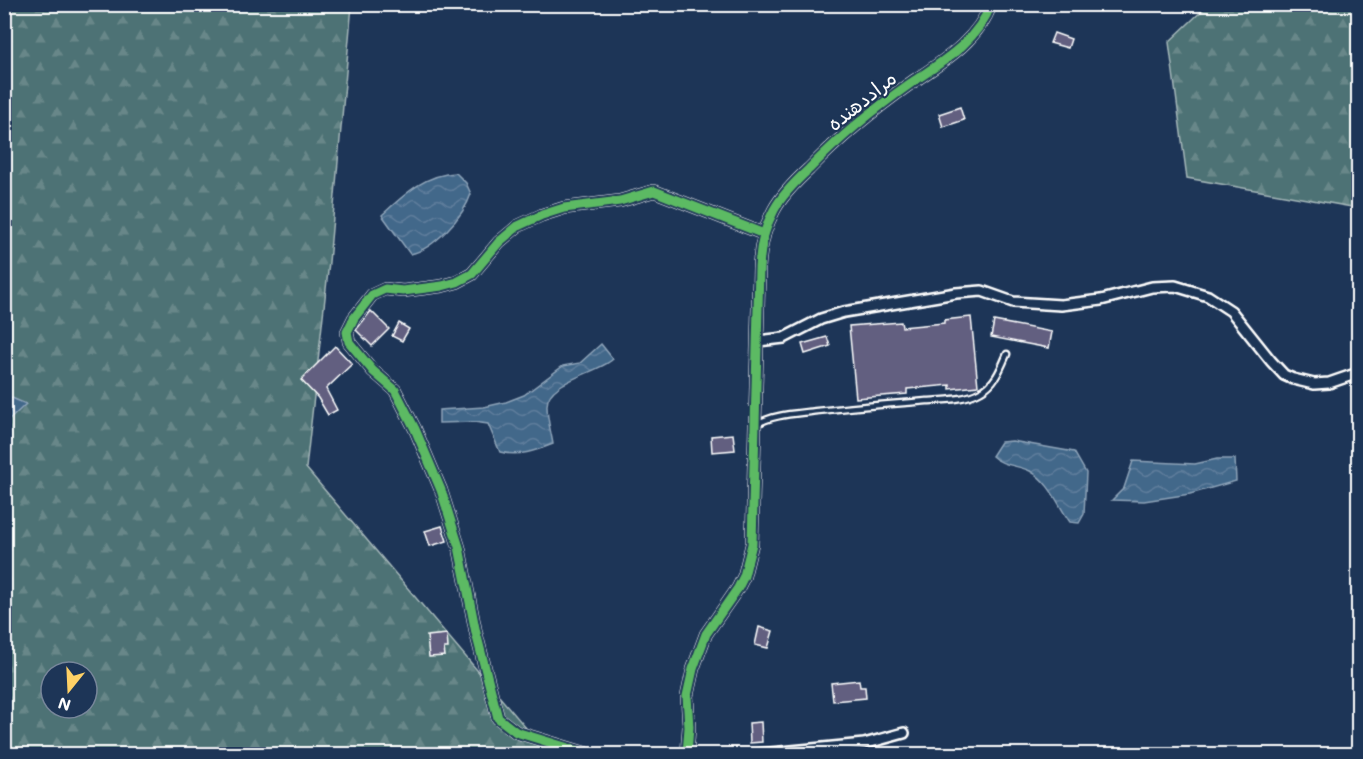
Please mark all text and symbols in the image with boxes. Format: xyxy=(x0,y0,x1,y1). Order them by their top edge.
street label: مراددهنده xyxy=(821,64,901,136)
north arrow xyxy=(39,660,99,720)
text: N xyxy=(55,693,73,717)

